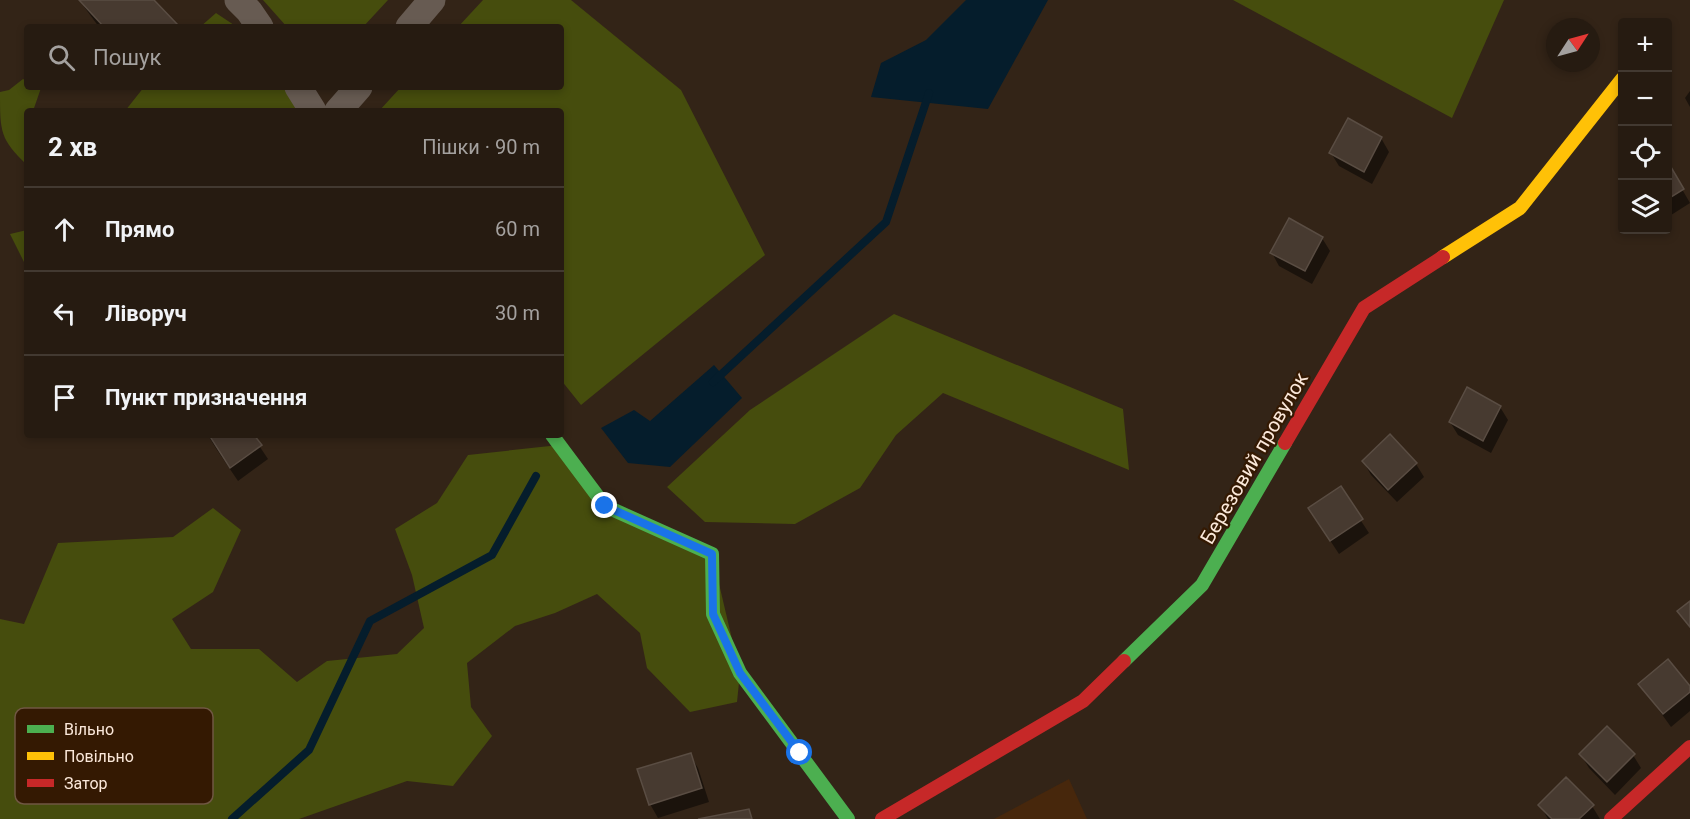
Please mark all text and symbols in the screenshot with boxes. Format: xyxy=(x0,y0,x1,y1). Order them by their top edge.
north arrow xyxy=(1546,18,1600,72)
map controls xyxy=(1618,18,1672,234)
button: + xyxy=(1618,18,1672,72)
search box xyxy=(24,24,564,90)
icon: search xyxy=(45,41,78,74)
text: Пошук xyxy=(93,45,161,70)
button: − xyxy=(1618,72,1672,126)
button: locate xyxy=(1618,126,1672,180)
text: 2 хв xyxy=(48,132,97,162)
text: Пішки · 90 m xyxy=(422,135,540,159)
button: layers xyxy=(1618,180,1672,234)
icon: ahead xyxy=(48,213,81,246)
text: Прямо xyxy=(105,217,174,242)
text: 60 m xyxy=(495,217,540,241)
icon: left xyxy=(48,297,81,330)
text: Ліворуч xyxy=(105,301,187,326)
text: 30 m xyxy=(495,301,540,325)
street label: Березовий провулок xyxy=(1195,368,1313,548)
icon: arrive xyxy=(48,381,81,414)
text: Пункт призначення xyxy=(105,385,307,410)
route end xyxy=(591,492,617,518)
legend xyxy=(15,708,213,804)
text: Вільно xyxy=(64,720,114,739)
route start xyxy=(786,739,812,765)
text: Повільно xyxy=(64,747,134,766)
text: Затор xyxy=(64,774,108,793)

